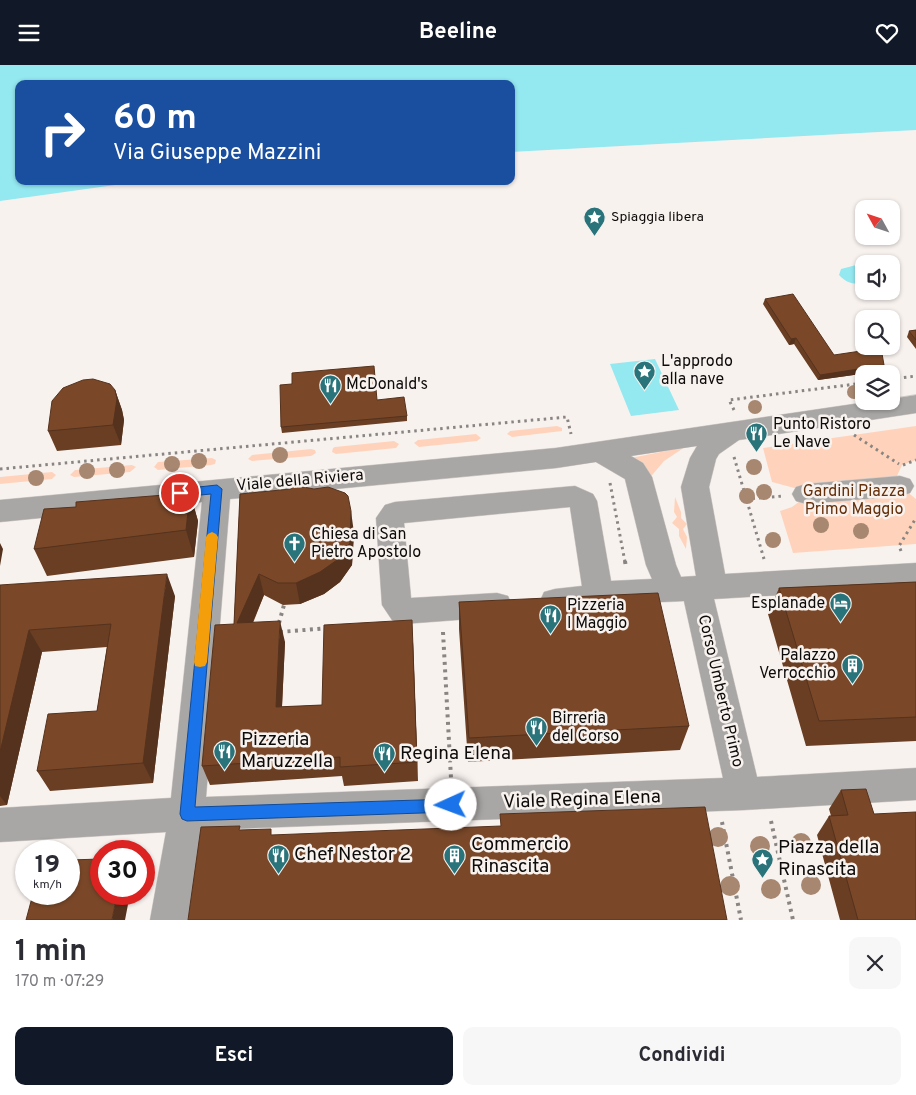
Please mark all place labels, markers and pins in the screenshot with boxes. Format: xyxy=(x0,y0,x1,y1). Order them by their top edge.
place icon: Spiaggia libera xyxy=(583,205,607,236)
place label: Spiaggia libera xyxy=(611,209,704,226)
place label: L'approdo alla nave xyxy=(661,352,733,390)
place icon: L'approdo alla nave xyxy=(633,359,657,390)
restaurant icon: McDonald's xyxy=(318,373,342,404)
place label: McDonald's xyxy=(346,375,428,395)
place label: Punto Ristoro Le Nave xyxy=(773,415,871,453)
restaurant icon: Punto Ristoro Le Nave xyxy=(745,422,769,453)
pin xyxy=(159,472,201,514)
place label: Chiesa di San Pietro Apostolo xyxy=(311,525,421,563)
church icon: Chiesa di San Pietro Apostolo xyxy=(283,532,307,563)
hotel icon: Esplanade xyxy=(829,592,853,623)
place label: Esplanade xyxy=(751,594,825,614)
place label: Pizzeria I Maggio xyxy=(567,596,627,634)
restaurant icon: Pizzeria I Maggio xyxy=(539,603,563,634)
place label: Palazzo Verrocchio xyxy=(759,646,836,684)
building icon: Palazzo Verrocchio xyxy=(840,653,864,684)
place label: Birreria del Corso xyxy=(552,709,619,747)
restaurant icon: Birreria del Corso xyxy=(524,716,548,747)
place label: Pizzeria Maruzzella xyxy=(241,728,333,774)
restaurant icon: Pizzeria Maruzzella xyxy=(213,739,237,770)
restaurant icon: Regina Elena xyxy=(372,742,396,773)
place label: Regina Elena xyxy=(400,742,511,766)
place label: Commercio Rinascita xyxy=(471,833,569,879)
place label: Piazza della Rinascita xyxy=(778,836,879,882)
restaurant icon: Chef Nestor 2 xyxy=(266,843,290,874)
place label: Chef Nestor 2 xyxy=(294,843,411,867)
building icon: Commercio Rinascita xyxy=(443,844,467,875)
place icon: Piazza della Rinascita xyxy=(750,847,774,878)

